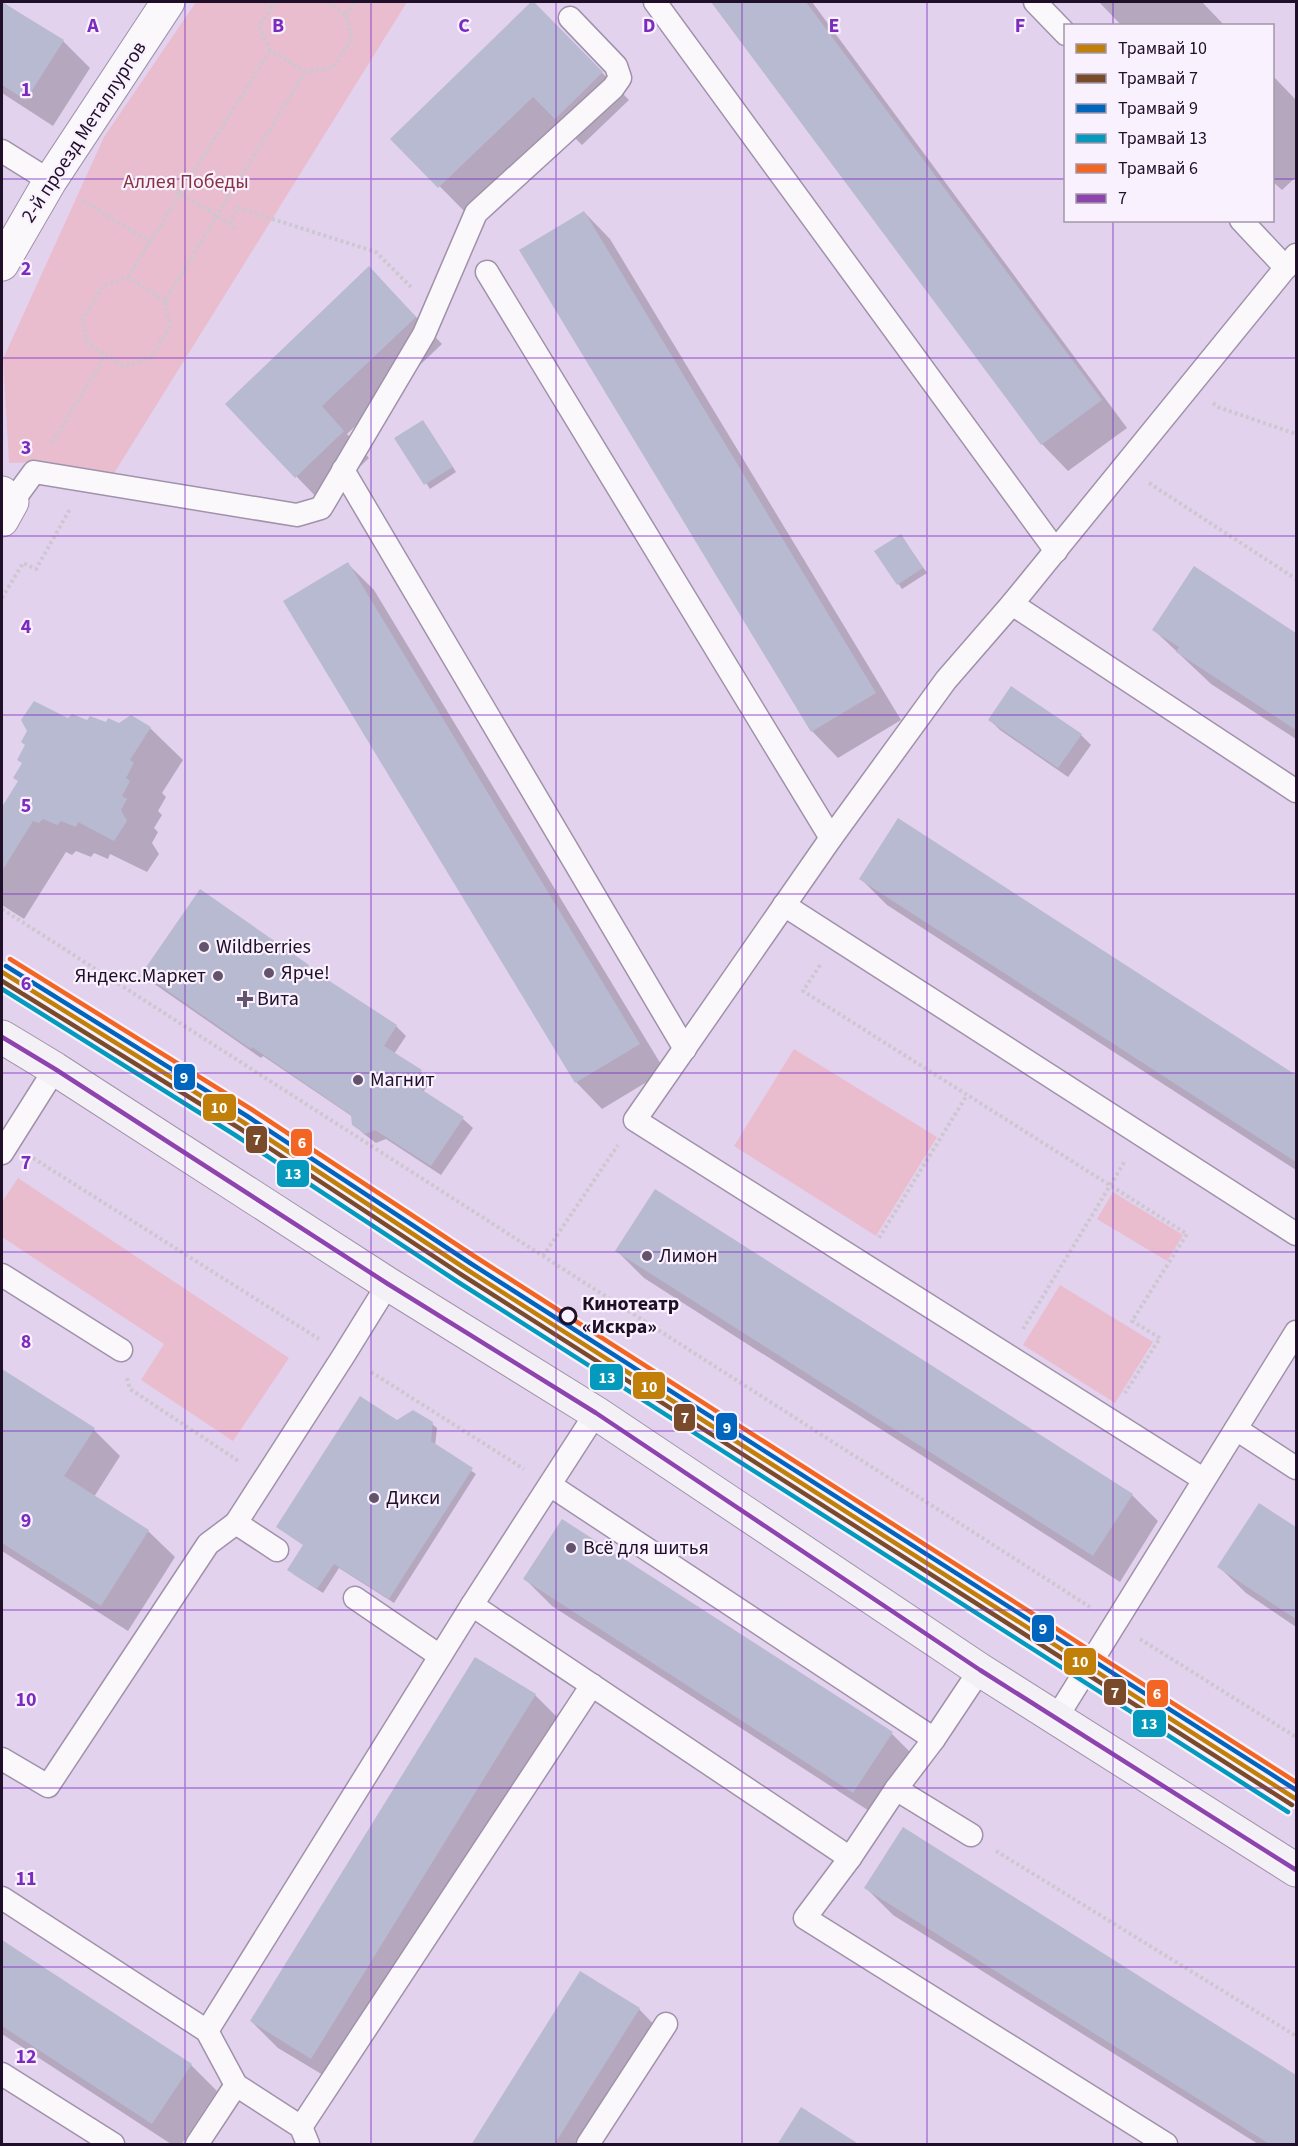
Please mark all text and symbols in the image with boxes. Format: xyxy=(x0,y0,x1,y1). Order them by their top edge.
text: A xyxy=(86,12,99,40)
text: B xyxy=(272,12,284,40)
text: C xyxy=(458,12,470,40)
text: D xyxy=(643,12,655,40)
text: E xyxy=(829,12,839,40)
text: F xyxy=(1015,12,1025,40)
legend xyxy=(1064,24,1274,222)
street label: 2-й проезд Металлургов xyxy=(15,36,153,228)
text: Трамвай 10 xyxy=(1118,36,1207,61)
text: Трамвай 7 xyxy=(1118,66,1198,91)
text: 1 xyxy=(21,76,31,104)
text: Трамвай 9 xyxy=(1118,96,1198,121)
text: Трамвай 13 xyxy=(1118,126,1207,151)
text: Трамвай 6 xyxy=(1118,156,1198,181)
park label: Аллея Победы xyxy=(123,168,249,196)
text: 7 xyxy=(1118,186,1127,211)
text: 2 xyxy=(21,255,31,283)
text: 3 xyxy=(21,434,31,462)
text: 4 xyxy=(21,613,32,641)
text: 5 xyxy=(21,792,31,820)
place label: Wildberries xyxy=(216,933,311,961)
marker: Wildberries xyxy=(197,940,211,954)
place label: Ярче! xyxy=(281,959,330,987)
place label: Яндекс.Маркет xyxy=(75,962,206,990)
marker: Ярче! xyxy=(262,966,276,980)
marker: Яндекс.Маркет xyxy=(211,969,225,983)
text: 6 xyxy=(21,970,31,998)
place label: Вита xyxy=(257,985,299,1013)
marker: Вита xyxy=(238,992,252,1006)
line badge: 9 xyxy=(173,1063,196,1091)
place label: Магнит xyxy=(370,1066,435,1094)
text: 9 xyxy=(180,1067,188,1089)
marker: Магнит xyxy=(351,1073,365,1087)
line badge: 10 xyxy=(202,1093,237,1122)
text: 10 xyxy=(211,1097,227,1119)
line badge: 7 xyxy=(245,1125,268,1154)
line badge: 6 xyxy=(290,1128,313,1157)
text: 7 xyxy=(253,1129,261,1151)
text: 6 xyxy=(298,1132,306,1154)
text: 7 xyxy=(21,1149,31,1177)
line badge: 13 xyxy=(276,1159,310,1188)
text: 13 xyxy=(285,1163,301,1185)
place label: Лимон xyxy=(659,1242,718,1270)
marker: Лимон xyxy=(640,1249,654,1263)
place label: Кинотеатр «Искра» xyxy=(582,1290,679,1341)
marker: Кинотеатр «Искра» xyxy=(559,1307,577,1325)
text: 8 xyxy=(21,1328,31,1356)
line badge: 13 xyxy=(589,1363,624,1391)
text: 13 xyxy=(599,1367,615,1389)
line badge: 10 xyxy=(632,1371,666,1400)
text: 10 xyxy=(641,1376,657,1398)
line badge: 7 xyxy=(673,1403,696,1432)
text: 7 xyxy=(681,1407,689,1429)
line badge: 9 xyxy=(715,1412,738,1441)
text: 9 xyxy=(723,1417,731,1439)
place label: Дикси xyxy=(386,1484,440,1512)
marker: Дикси xyxy=(367,1491,381,1505)
text: 9 xyxy=(21,1507,31,1535)
place label: Всё для шитья xyxy=(583,1534,709,1562)
marker: Всё для шитья xyxy=(564,1541,578,1555)
line badge: 9 xyxy=(1031,1614,1055,1643)
text: 9 xyxy=(1039,1618,1047,1640)
line badge: 10 xyxy=(1063,1647,1097,1676)
text: 10 xyxy=(1072,1651,1088,1673)
line badge: 7 xyxy=(1103,1678,1127,1706)
line badge: 6 xyxy=(1146,1679,1169,1708)
text: 7 xyxy=(1111,1682,1119,1704)
text: 6 xyxy=(1153,1683,1161,1705)
text: 10 xyxy=(15,1686,37,1714)
line badge: 13 xyxy=(1132,1709,1167,1738)
text: 13 xyxy=(1141,1713,1157,1735)
text: 11 xyxy=(15,1865,37,1893)
text: 12 xyxy=(15,2043,37,2071)

